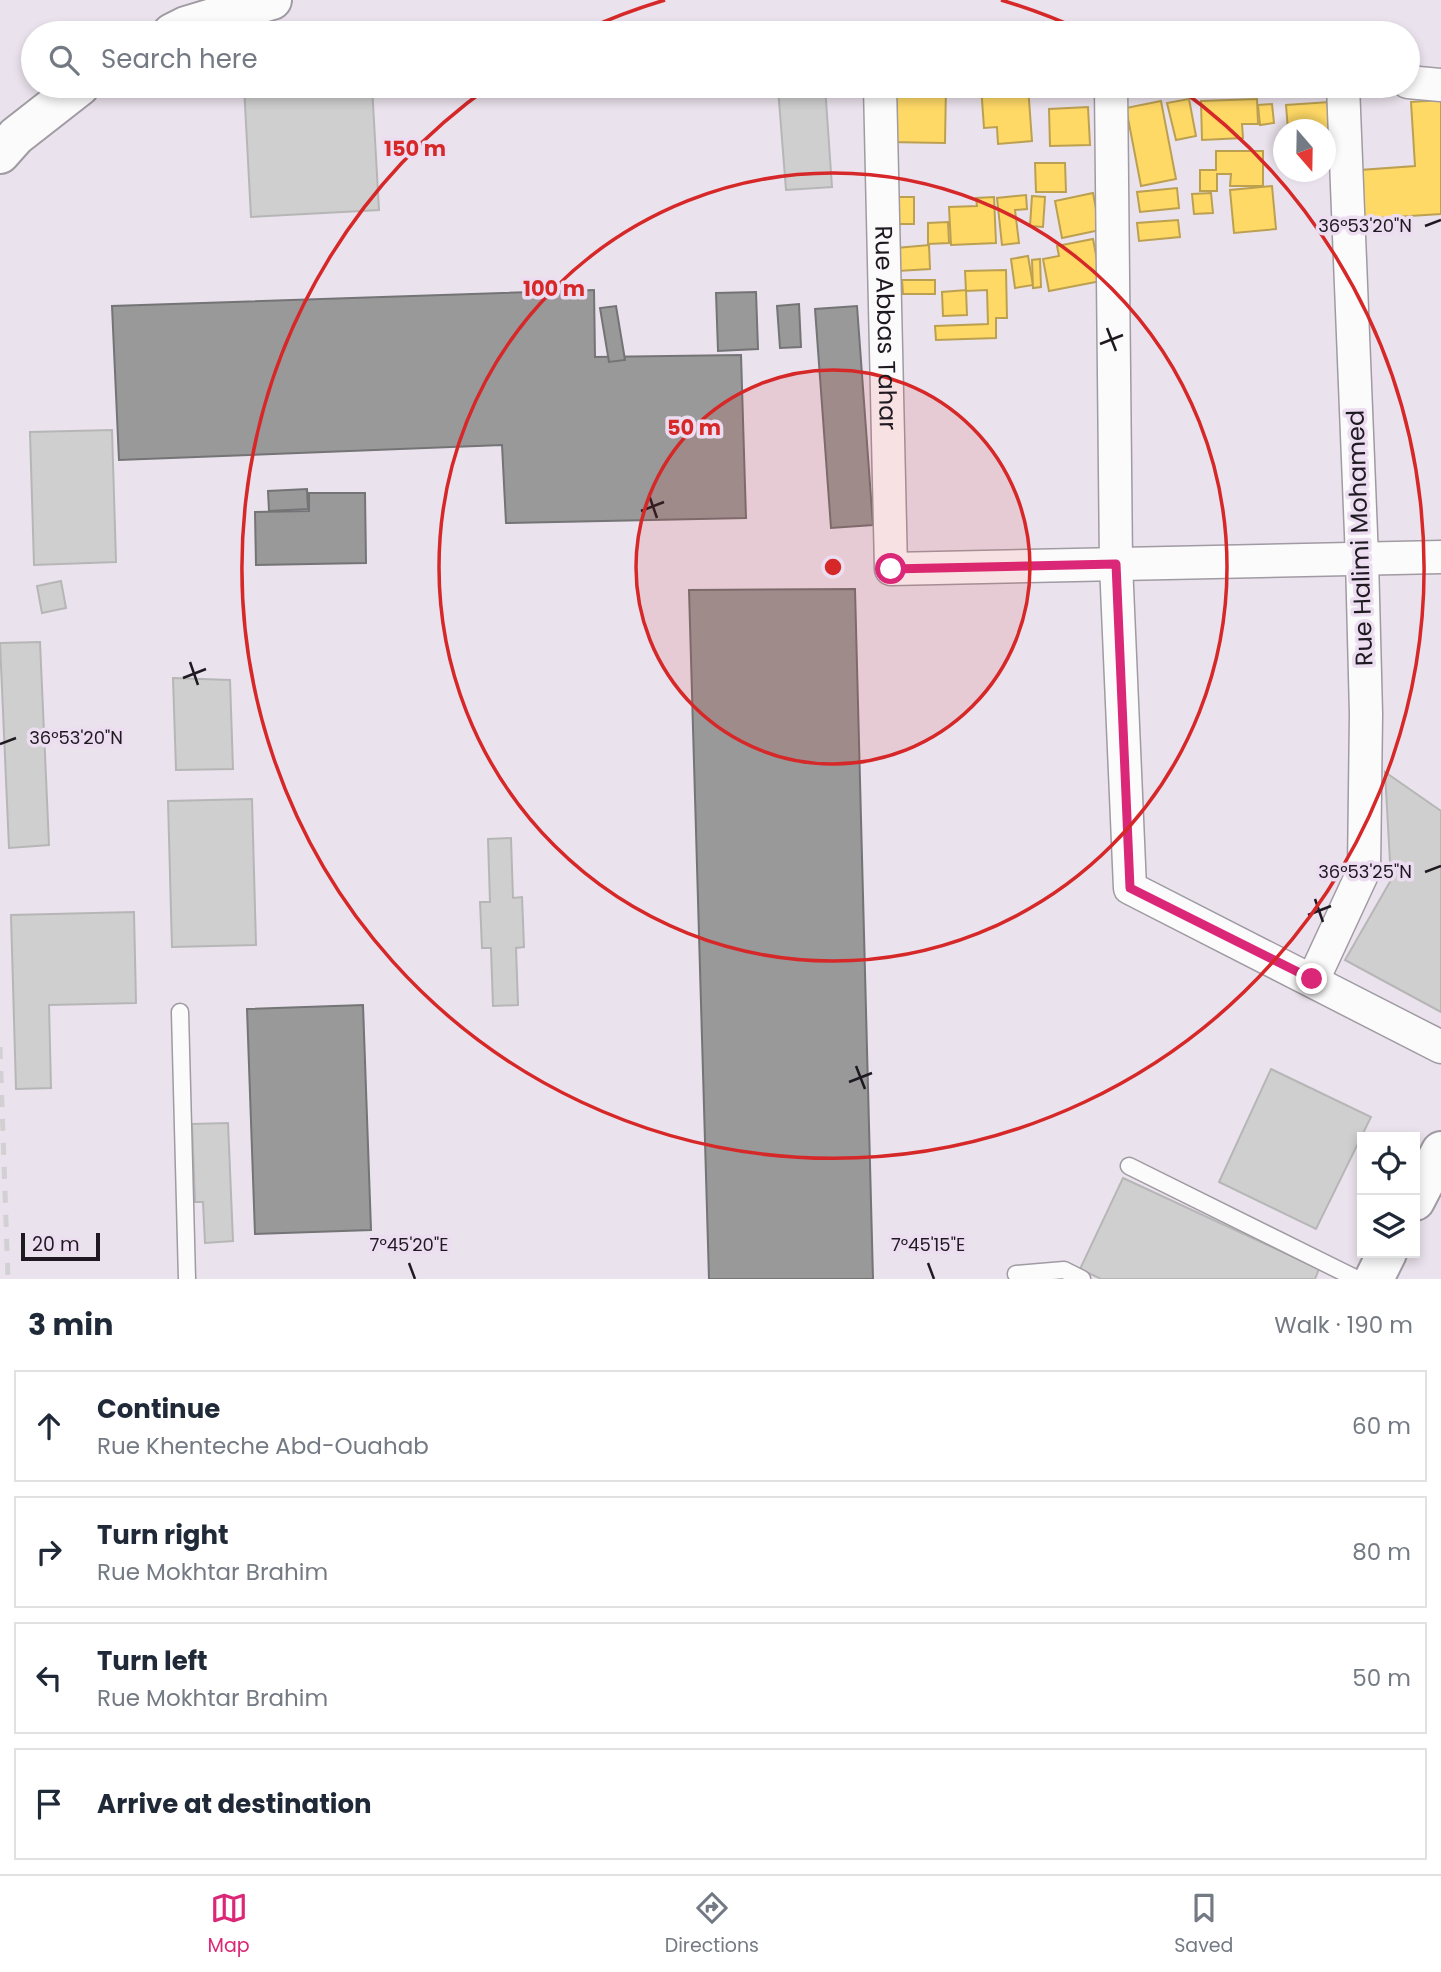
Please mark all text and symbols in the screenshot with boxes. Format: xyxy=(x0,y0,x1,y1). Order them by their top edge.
search box xyxy=(21,21,1420,98)
icon: search xyxy=(45,41,83,79)
text: Search here xyxy=(101,41,258,77)
north arrow xyxy=(1273,119,1336,182)
text: 150 m xyxy=(384,134,446,163)
text: 36°53'20"N xyxy=(1318,213,1412,238)
street label: Rue Abbas Tahar xyxy=(867,225,905,431)
text: 100 m xyxy=(523,274,585,303)
street label: Rue Halimi Mohamed xyxy=(1339,409,1380,667)
text: 50 m xyxy=(667,413,721,442)
route start xyxy=(875,553,906,584)
centre of rings xyxy=(821,555,845,579)
text: 36°53'20"N xyxy=(29,725,123,750)
text: 36°53'25"N xyxy=(1318,859,1412,884)
route end xyxy=(1296,963,1327,994)
map controls xyxy=(1357,1132,1420,1258)
button: locate xyxy=(1357,1132,1420,1195)
button: layers xyxy=(1357,1195,1420,1258)
scale bar xyxy=(21,1230,100,1262)
text: 20 m xyxy=(32,1231,80,1258)
text: 7°45'20"E xyxy=(370,1232,448,1257)
text: 7°45'15"E xyxy=(891,1232,965,1257)
text: 3 min xyxy=(28,1303,113,1346)
text: Walk · 190 m xyxy=(1274,1309,1413,1341)
text: Continue xyxy=(97,1391,220,1427)
icon: ahead xyxy=(30,1407,68,1445)
text: 60 m xyxy=(1352,1410,1411,1442)
text: Rue Khenteche Abd-Ouahab xyxy=(97,1430,429,1462)
text: Turn right xyxy=(97,1517,229,1553)
icon: right xyxy=(30,1533,68,1571)
text: 80 m xyxy=(1352,1536,1411,1568)
text: Rue Mokhtar Brahim xyxy=(97,1556,328,1588)
text: Turn left xyxy=(97,1643,208,1679)
icon: left xyxy=(30,1659,68,1697)
text: 50 m xyxy=(1352,1662,1411,1694)
text: Rue Mokhtar Brahim xyxy=(97,1682,328,1714)
icon: arrive xyxy=(30,1785,68,1823)
text: Arrive at destination xyxy=(97,1786,372,1822)
tab: Map xyxy=(208,1889,250,1960)
tab: Directions xyxy=(665,1889,759,1960)
tab: Saved xyxy=(1174,1889,1233,1960)

